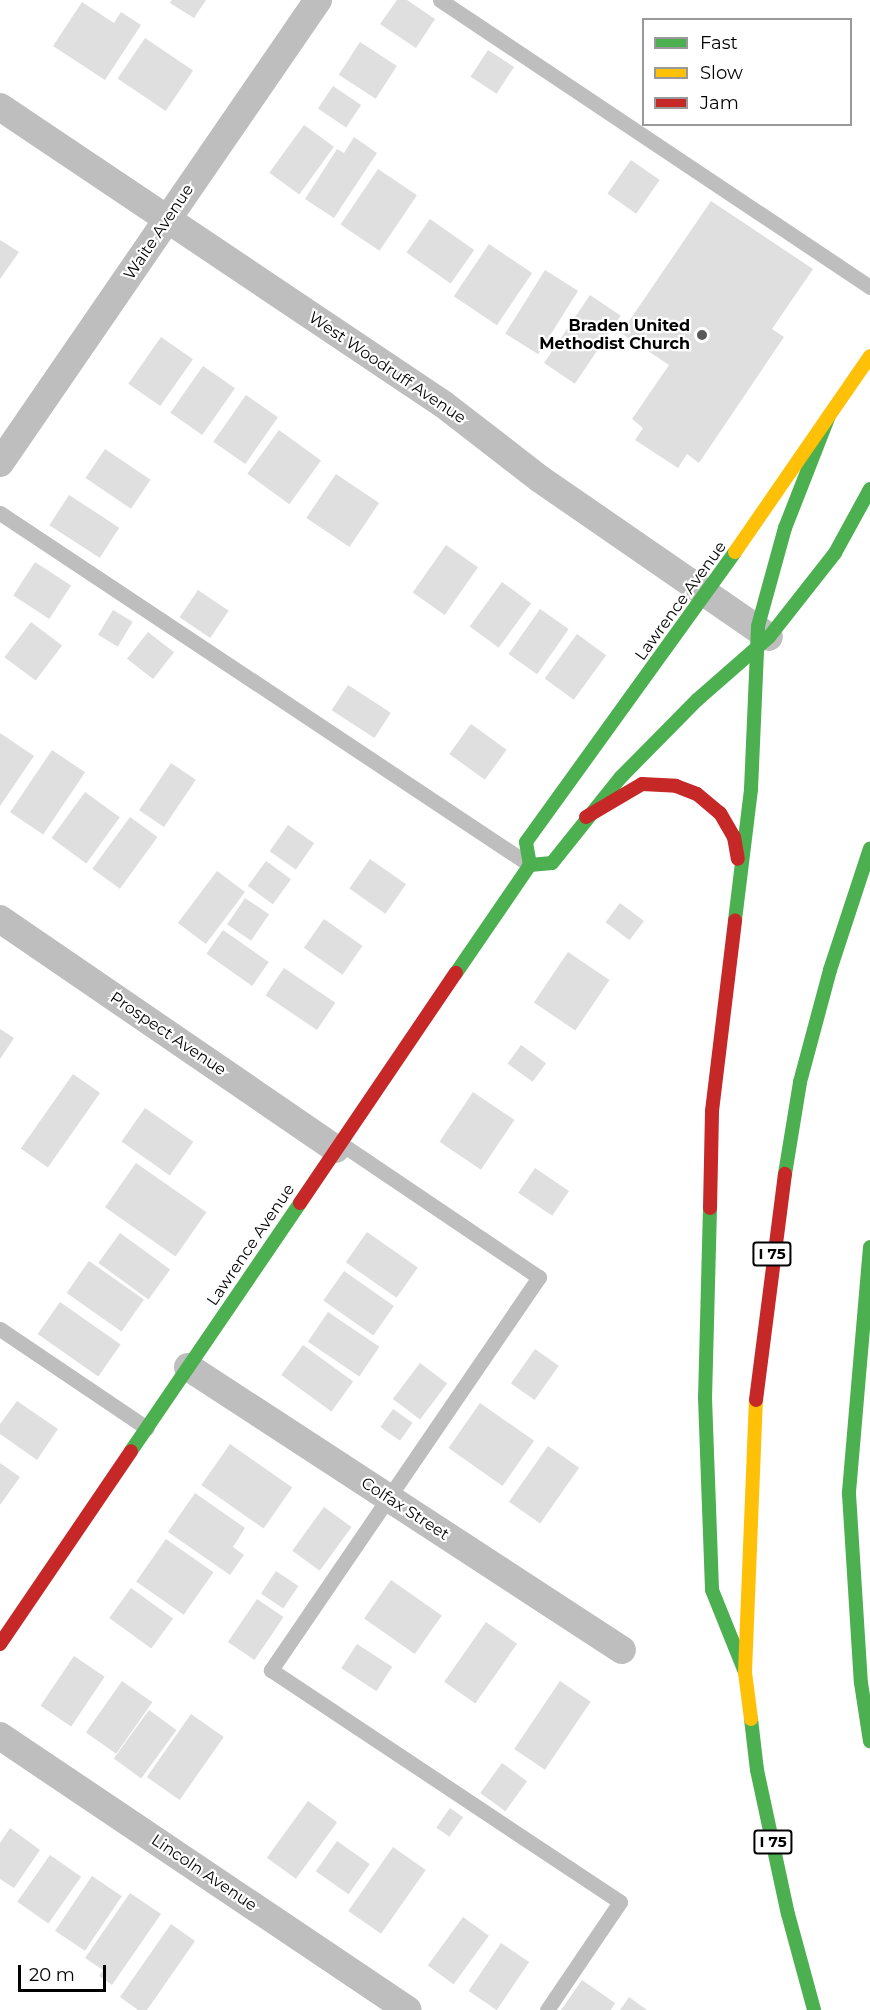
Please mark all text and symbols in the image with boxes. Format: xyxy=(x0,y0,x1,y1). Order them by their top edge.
legend xyxy=(642,18,852,126)
text: Fast xyxy=(700,32,738,54)
text: Slow xyxy=(700,62,743,84)
text: Jam xyxy=(700,92,739,114)
street label: Waite Avenue xyxy=(120,181,198,283)
street label: West Woodruff Avenue xyxy=(305,308,469,428)
place label: Braden United Methodist Church xyxy=(539,316,690,354)
marker: Braden United Methodist Church xyxy=(695,328,709,342)
street label: Lawrence Avenue xyxy=(631,538,731,664)
street label: Prospect Avenue xyxy=(106,988,230,1080)
street label: Lawrence Avenue xyxy=(203,1181,299,1309)
road number: I 75 xyxy=(751,1242,793,1266)
street label: Colfax Street xyxy=(357,1473,453,1545)
road number: I 75 xyxy=(752,1830,794,1854)
street label: Lincoln Avenue xyxy=(148,1831,260,1915)
scale bar xyxy=(21,1953,110,1991)
text: 20 m xyxy=(29,1964,75,1986)

